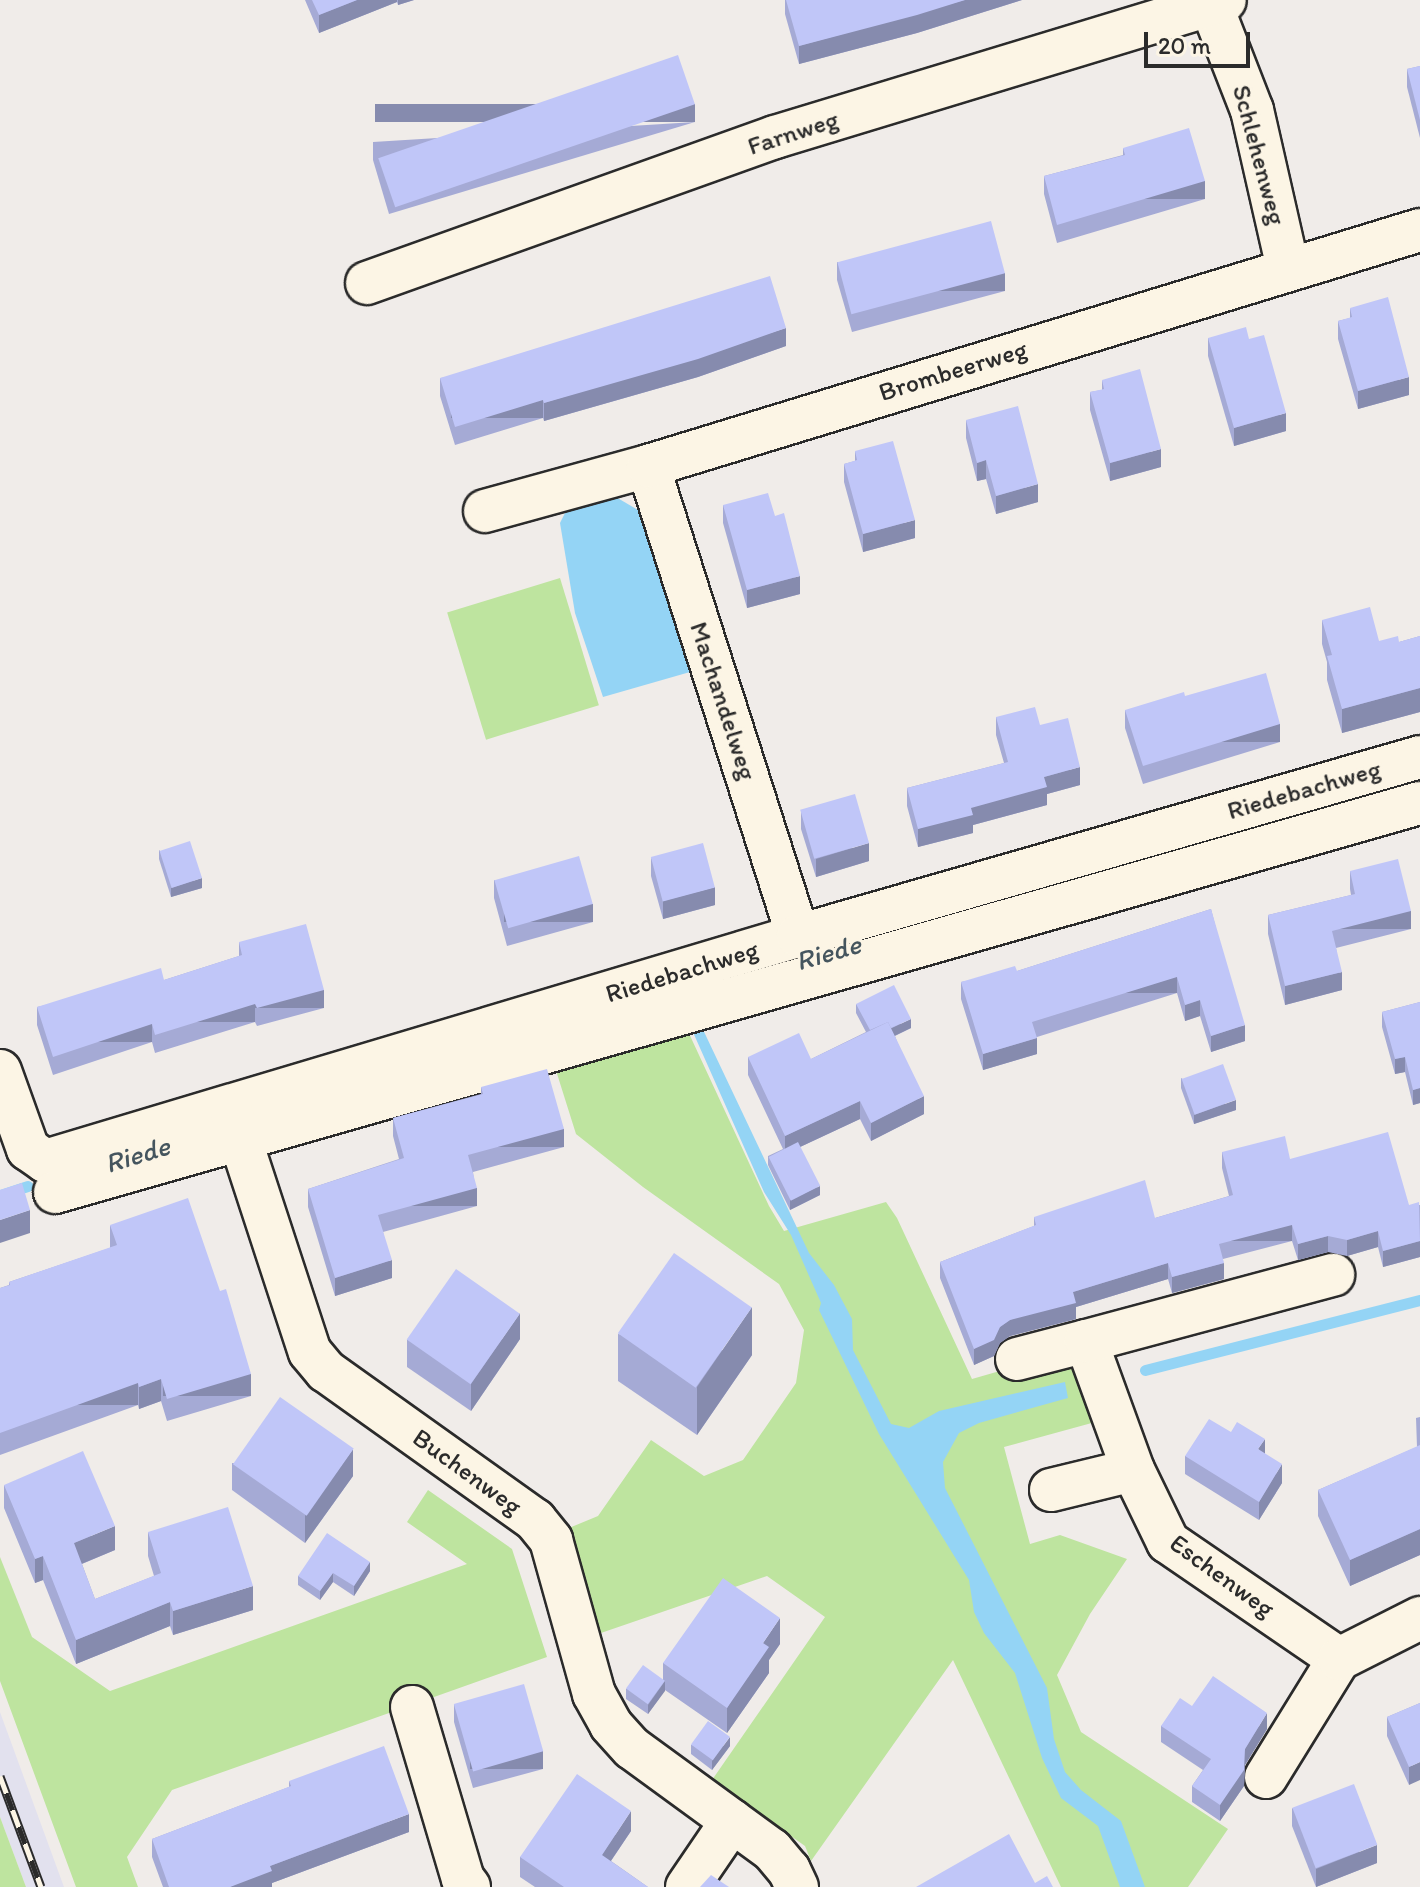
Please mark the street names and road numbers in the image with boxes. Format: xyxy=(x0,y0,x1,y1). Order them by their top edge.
street label: Schlehenweg xyxy=(1225,82,1293,228)
street label: Farnweg xyxy=(744,104,842,162)
street label: Brombeerweg xyxy=(875,334,1031,408)
street label: Machandelweg xyxy=(683,618,763,784)
street label: Riedebachweg xyxy=(1224,753,1384,827)
street label: Riedebachweg xyxy=(602,934,762,1010)
street label: Buchenweg xyxy=(406,1422,528,1522)
street label: Eschenweg xyxy=(1163,1528,1281,1624)

